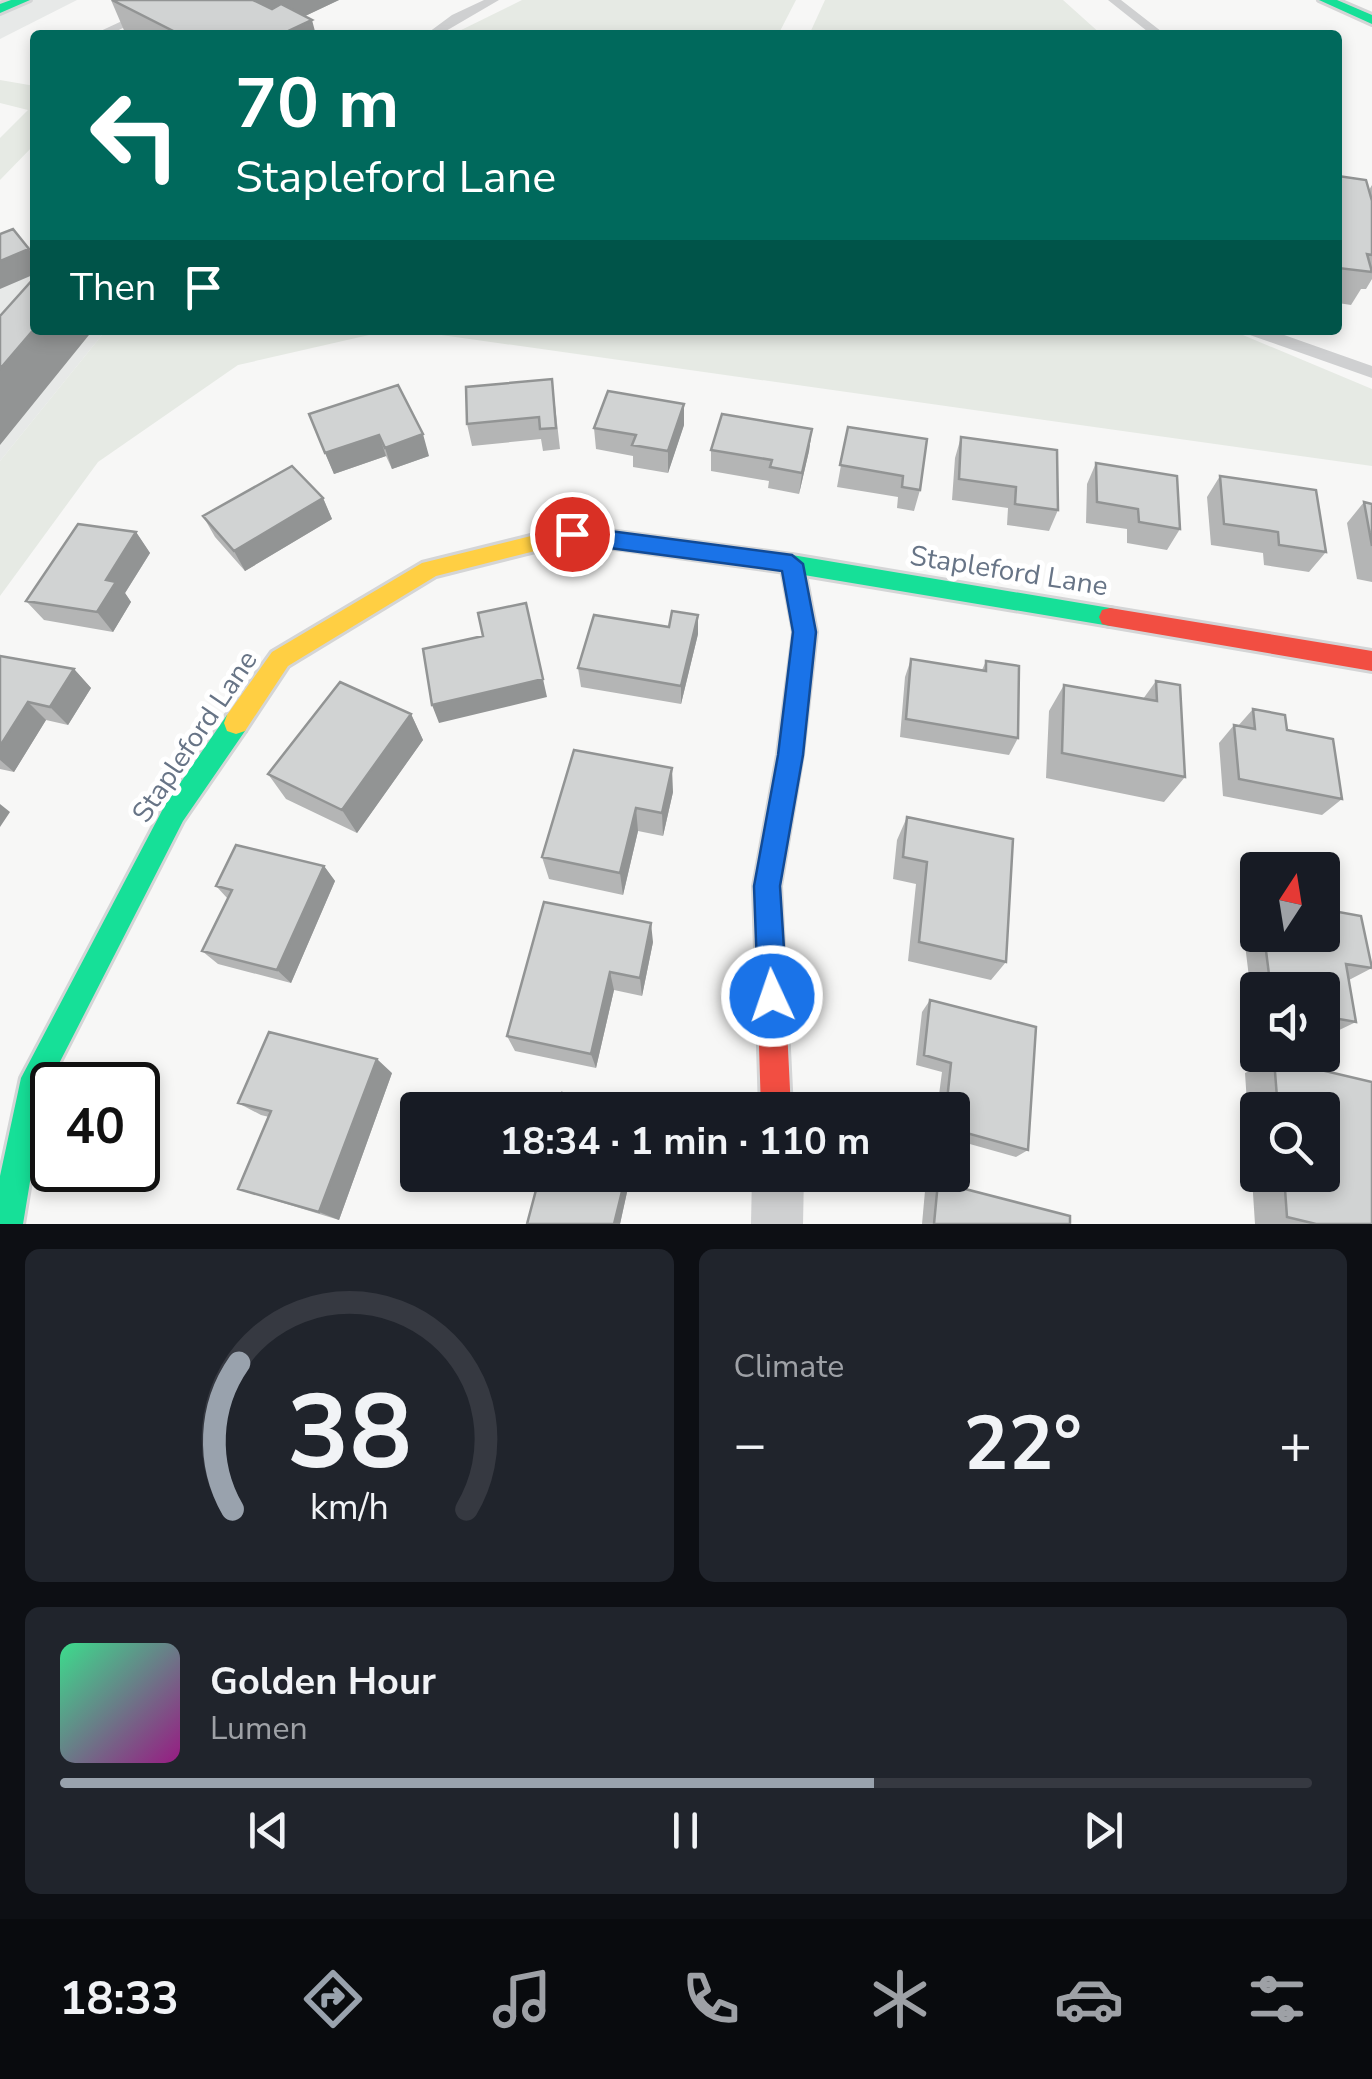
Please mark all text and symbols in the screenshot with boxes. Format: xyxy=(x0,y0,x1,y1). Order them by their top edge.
text: 70 m xyxy=(235,56,399,152)
icon: left xyxy=(70,70,200,200)
text: Stapleford Lane xyxy=(235,147,556,208)
icon: arrive xyxy=(176,260,231,315)
text: Then xyxy=(70,262,156,313)
pin xyxy=(530,492,615,577)
icon: arrive xyxy=(545,507,600,562)
street label: Stapleford Lane xyxy=(907,537,1111,605)
street label: Stapleford Lane xyxy=(123,643,266,830)
north arrow xyxy=(1240,852,1340,952)
map controls xyxy=(1240,852,1340,1192)
position arrow xyxy=(720,944,824,1048)
button: sound xyxy=(1240,972,1340,1072)
speed limit sign: 40 xyxy=(30,1062,160,1192)
button: search xyxy=(1240,1092,1340,1192)
text: 18:34 · 1 min · 110 m xyxy=(500,1116,870,1167)
text: Climate xyxy=(734,1345,844,1388)
text: 38 xyxy=(287,1362,412,1504)
text: 22° xyxy=(964,1393,1082,1495)
text: − xyxy=(734,1407,767,1482)
text: + xyxy=(1279,1407,1312,1482)
text: km/h xyxy=(310,1483,389,1532)
text: Golden Hour xyxy=(210,1656,436,1707)
text: Lumen xyxy=(210,1707,308,1750)
icon: previous xyxy=(241,1803,296,1858)
icon: pause xyxy=(658,1803,713,1858)
icon: next xyxy=(1076,1803,1131,1858)
icon: directions xyxy=(298,1964,368,2034)
icon: music xyxy=(487,1964,557,2034)
icon: phone xyxy=(676,1964,746,2034)
icon: climate xyxy=(865,1964,935,2034)
icon: car xyxy=(1054,1964,1124,2034)
icon: filters xyxy=(1242,1964,1312,2034)
text: 18:33 xyxy=(59,1969,179,2030)

